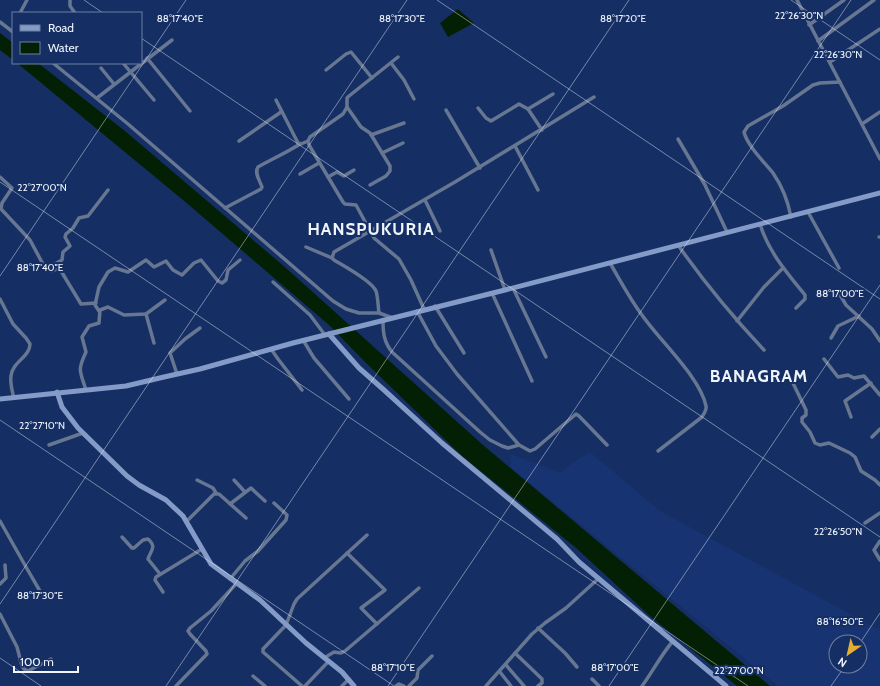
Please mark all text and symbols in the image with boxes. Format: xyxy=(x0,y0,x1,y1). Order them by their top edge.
text: 22°26'30"N xyxy=(775,9,823,22)
legend xyxy=(12,12,142,64)
text: 88°17'40"E xyxy=(157,12,204,25)
text: 88°17'30"E xyxy=(379,12,426,25)
text: 88°17'20"E xyxy=(600,12,646,25)
text: Road xyxy=(48,20,74,35)
text: Water xyxy=(48,40,79,55)
text: 22°26'30"N xyxy=(814,48,862,61)
text: 22°27'00"N xyxy=(17,181,67,194)
district label: HANSPUKURIA xyxy=(307,219,435,239)
text: 88°17'40"E xyxy=(17,261,64,274)
text: 88°17'00"E xyxy=(816,287,864,300)
district label: BANAGRAM xyxy=(710,366,808,386)
text: 22°27'10"N xyxy=(19,419,65,432)
text: 22°26'50"N xyxy=(814,525,862,538)
text: 88°17'30"E xyxy=(17,589,64,602)
text: 88°16'50"E xyxy=(817,615,864,628)
north arrow xyxy=(828,634,868,674)
scale bar xyxy=(14,648,78,674)
text: 100 m xyxy=(20,654,54,669)
text: N xyxy=(835,654,850,670)
text: 88°17'10"E xyxy=(371,661,415,674)
text: 88°17'00"E xyxy=(591,661,639,674)
text: 22°27'00"N xyxy=(714,664,764,677)

